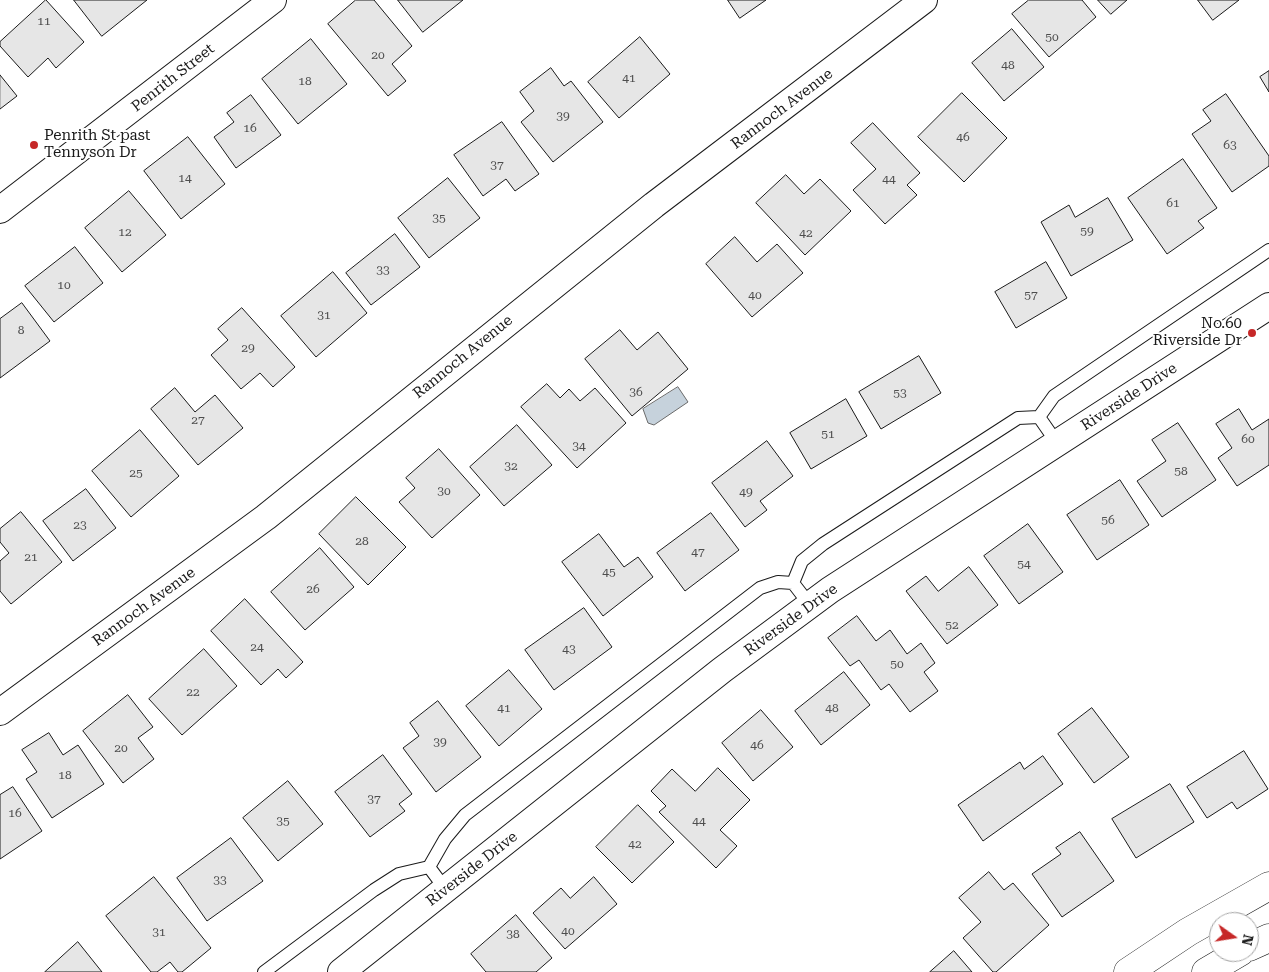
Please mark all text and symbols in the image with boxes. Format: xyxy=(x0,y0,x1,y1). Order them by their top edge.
house number: 11 xyxy=(37,14,51,28)
house number: 50 xyxy=(1045,30,1059,44)
street label: Penrith Street xyxy=(128,40,218,116)
house number: 20 xyxy=(371,48,385,62)
house number: 48 xyxy=(1001,58,1015,72)
street label: Rannoch Avenue xyxy=(728,65,836,153)
house number: 41 xyxy=(622,71,636,85)
house number: 18 xyxy=(298,74,312,88)
house number: 39 xyxy=(556,109,570,123)
house number: 16 xyxy=(243,121,257,135)
place label: Penrith St past Tennyson Dr xyxy=(44,127,150,162)
house number: 46 xyxy=(956,130,970,144)
house number: 63 xyxy=(1223,138,1237,152)
marker: Penrith St past Tennyson Dr xyxy=(28,139,40,151)
house number: 37 xyxy=(490,158,504,172)
house number: 14 xyxy=(178,171,192,185)
house number: 44 xyxy=(882,172,896,186)
house number: 61 xyxy=(1166,196,1180,210)
house number: 35 xyxy=(432,211,446,225)
house number: 59 xyxy=(1080,224,1094,238)
house number: 12 xyxy=(118,225,132,239)
house number: 42 xyxy=(799,226,813,240)
house number: 33 xyxy=(376,263,390,277)
house number: 10 xyxy=(57,278,71,292)
house number: 40 xyxy=(748,288,762,302)
house number: 57 xyxy=(1024,288,1038,302)
house number: 31 xyxy=(317,308,331,322)
street label: Rannoch Avenue xyxy=(410,311,516,403)
place label: No.60 Riverside Dr xyxy=(1153,315,1242,350)
house number: 8 xyxy=(18,323,24,337)
marker: No.60 Riverside Dr xyxy=(1246,327,1258,339)
house number: 29 xyxy=(241,341,255,355)
street label: Riverside Drive xyxy=(1078,359,1180,435)
house number: 36 xyxy=(629,385,643,399)
house number: 53 xyxy=(893,386,907,400)
house number: 27 xyxy=(191,413,205,427)
house number: 51 xyxy=(821,427,835,441)
house number: 60 xyxy=(1241,432,1255,446)
house number: 34 xyxy=(572,439,586,453)
house number: 32 xyxy=(504,459,518,473)
house number: 58 xyxy=(1174,464,1188,478)
house number: 25 xyxy=(129,466,143,480)
house number: 30 xyxy=(437,484,451,498)
house number: 49 xyxy=(739,485,753,499)
house number: 56 xyxy=(1101,513,1115,527)
house number: 23 xyxy=(73,518,87,532)
house number: 28 xyxy=(355,534,369,548)
house number: 47 xyxy=(691,545,705,559)
house number: 21 xyxy=(24,550,38,564)
house number: 54 xyxy=(1017,557,1031,571)
street label: Rannoch Avenue xyxy=(89,564,199,650)
house number: 45 xyxy=(602,565,616,579)
street label: Riverside Drive xyxy=(741,580,841,660)
house number: 26 xyxy=(306,582,320,596)
house number: 52 xyxy=(945,618,959,632)
house number: 24 xyxy=(250,640,264,654)
house number: 43 xyxy=(562,642,576,656)
house number: 50 xyxy=(890,657,904,671)
house number: 22 xyxy=(186,685,200,699)
house number: 41 xyxy=(497,701,511,715)
house number: 48 xyxy=(825,701,839,715)
house number: 39 xyxy=(433,735,447,749)
house number: 46 xyxy=(750,738,764,752)
house number: 20 xyxy=(114,741,128,755)
house number: 18 xyxy=(58,768,72,782)
house number: 37 xyxy=(367,792,381,806)
house number: 16 xyxy=(8,806,22,820)
house number: 35 xyxy=(276,814,290,828)
house number: 44 xyxy=(692,814,706,828)
street label: Riverside Drive xyxy=(423,828,521,910)
house number: 42 xyxy=(628,837,642,851)
house number: 33 xyxy=(213,873,227,887)
north arrow xyxy=(1209,912,1259,962)
house number: 40 xyxy=(561,924,575,938)
house number: 31 xyxy=(152,925,166,939)
house number: 38 xyxy=(506,927,520,941)
text: N xyxy=(1239,933,1257,947)

